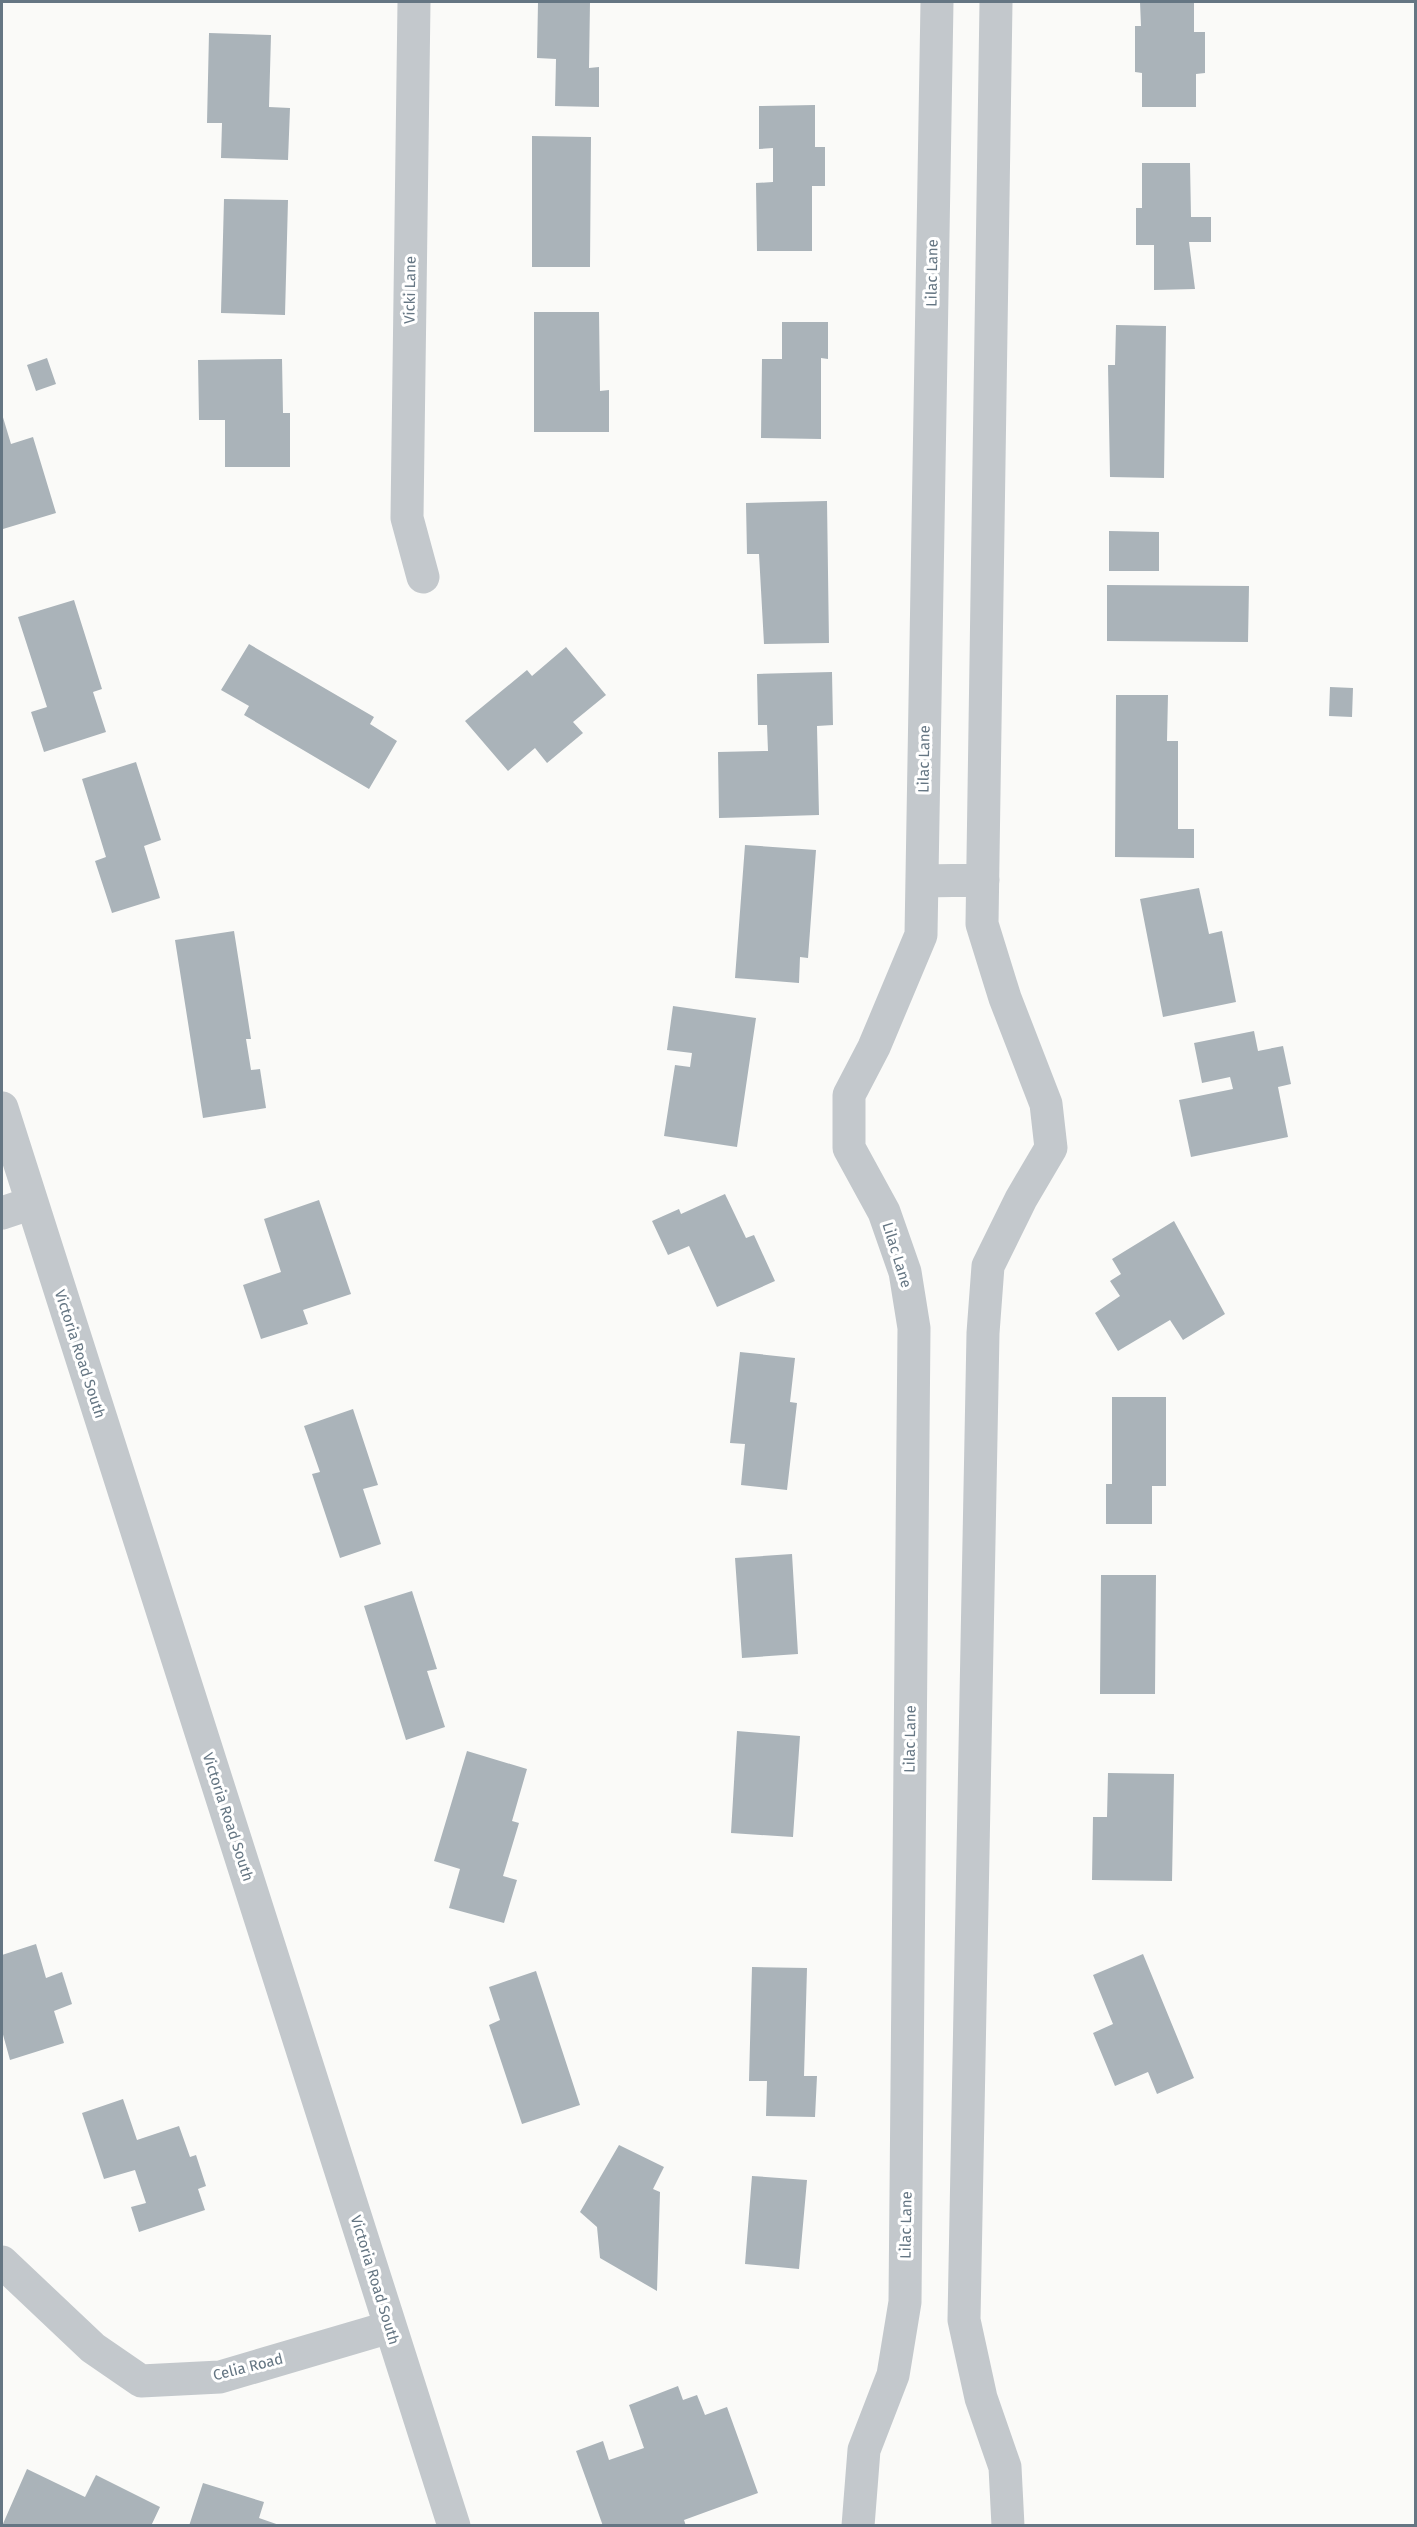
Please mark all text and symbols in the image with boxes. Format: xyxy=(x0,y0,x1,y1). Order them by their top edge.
street label: Lilac Lane xyxy=(922,239,942,307)
street label: Vicki Lane xyxy=(400,256,420,324)
street label: Lilac Lane xyxy=(914,725,934,793)
street label: Lilac Lane xyxy=(878,1220,916,1290)
street label: Victoria Road South xyxy=(51,1287,109,1421)
street label: Lilac Lane xyxy=(900,1705,920,1773)
street label: Victoria Road South xyxy=(199,1750,257,1884)
street label: Lilac Lane xyxy=(896,2191,916,2259)
street label: Victoria Road South xyxy=(347,2213,403,2347)
street label: Celia Road xyxy=(211,2350,285,2384)

